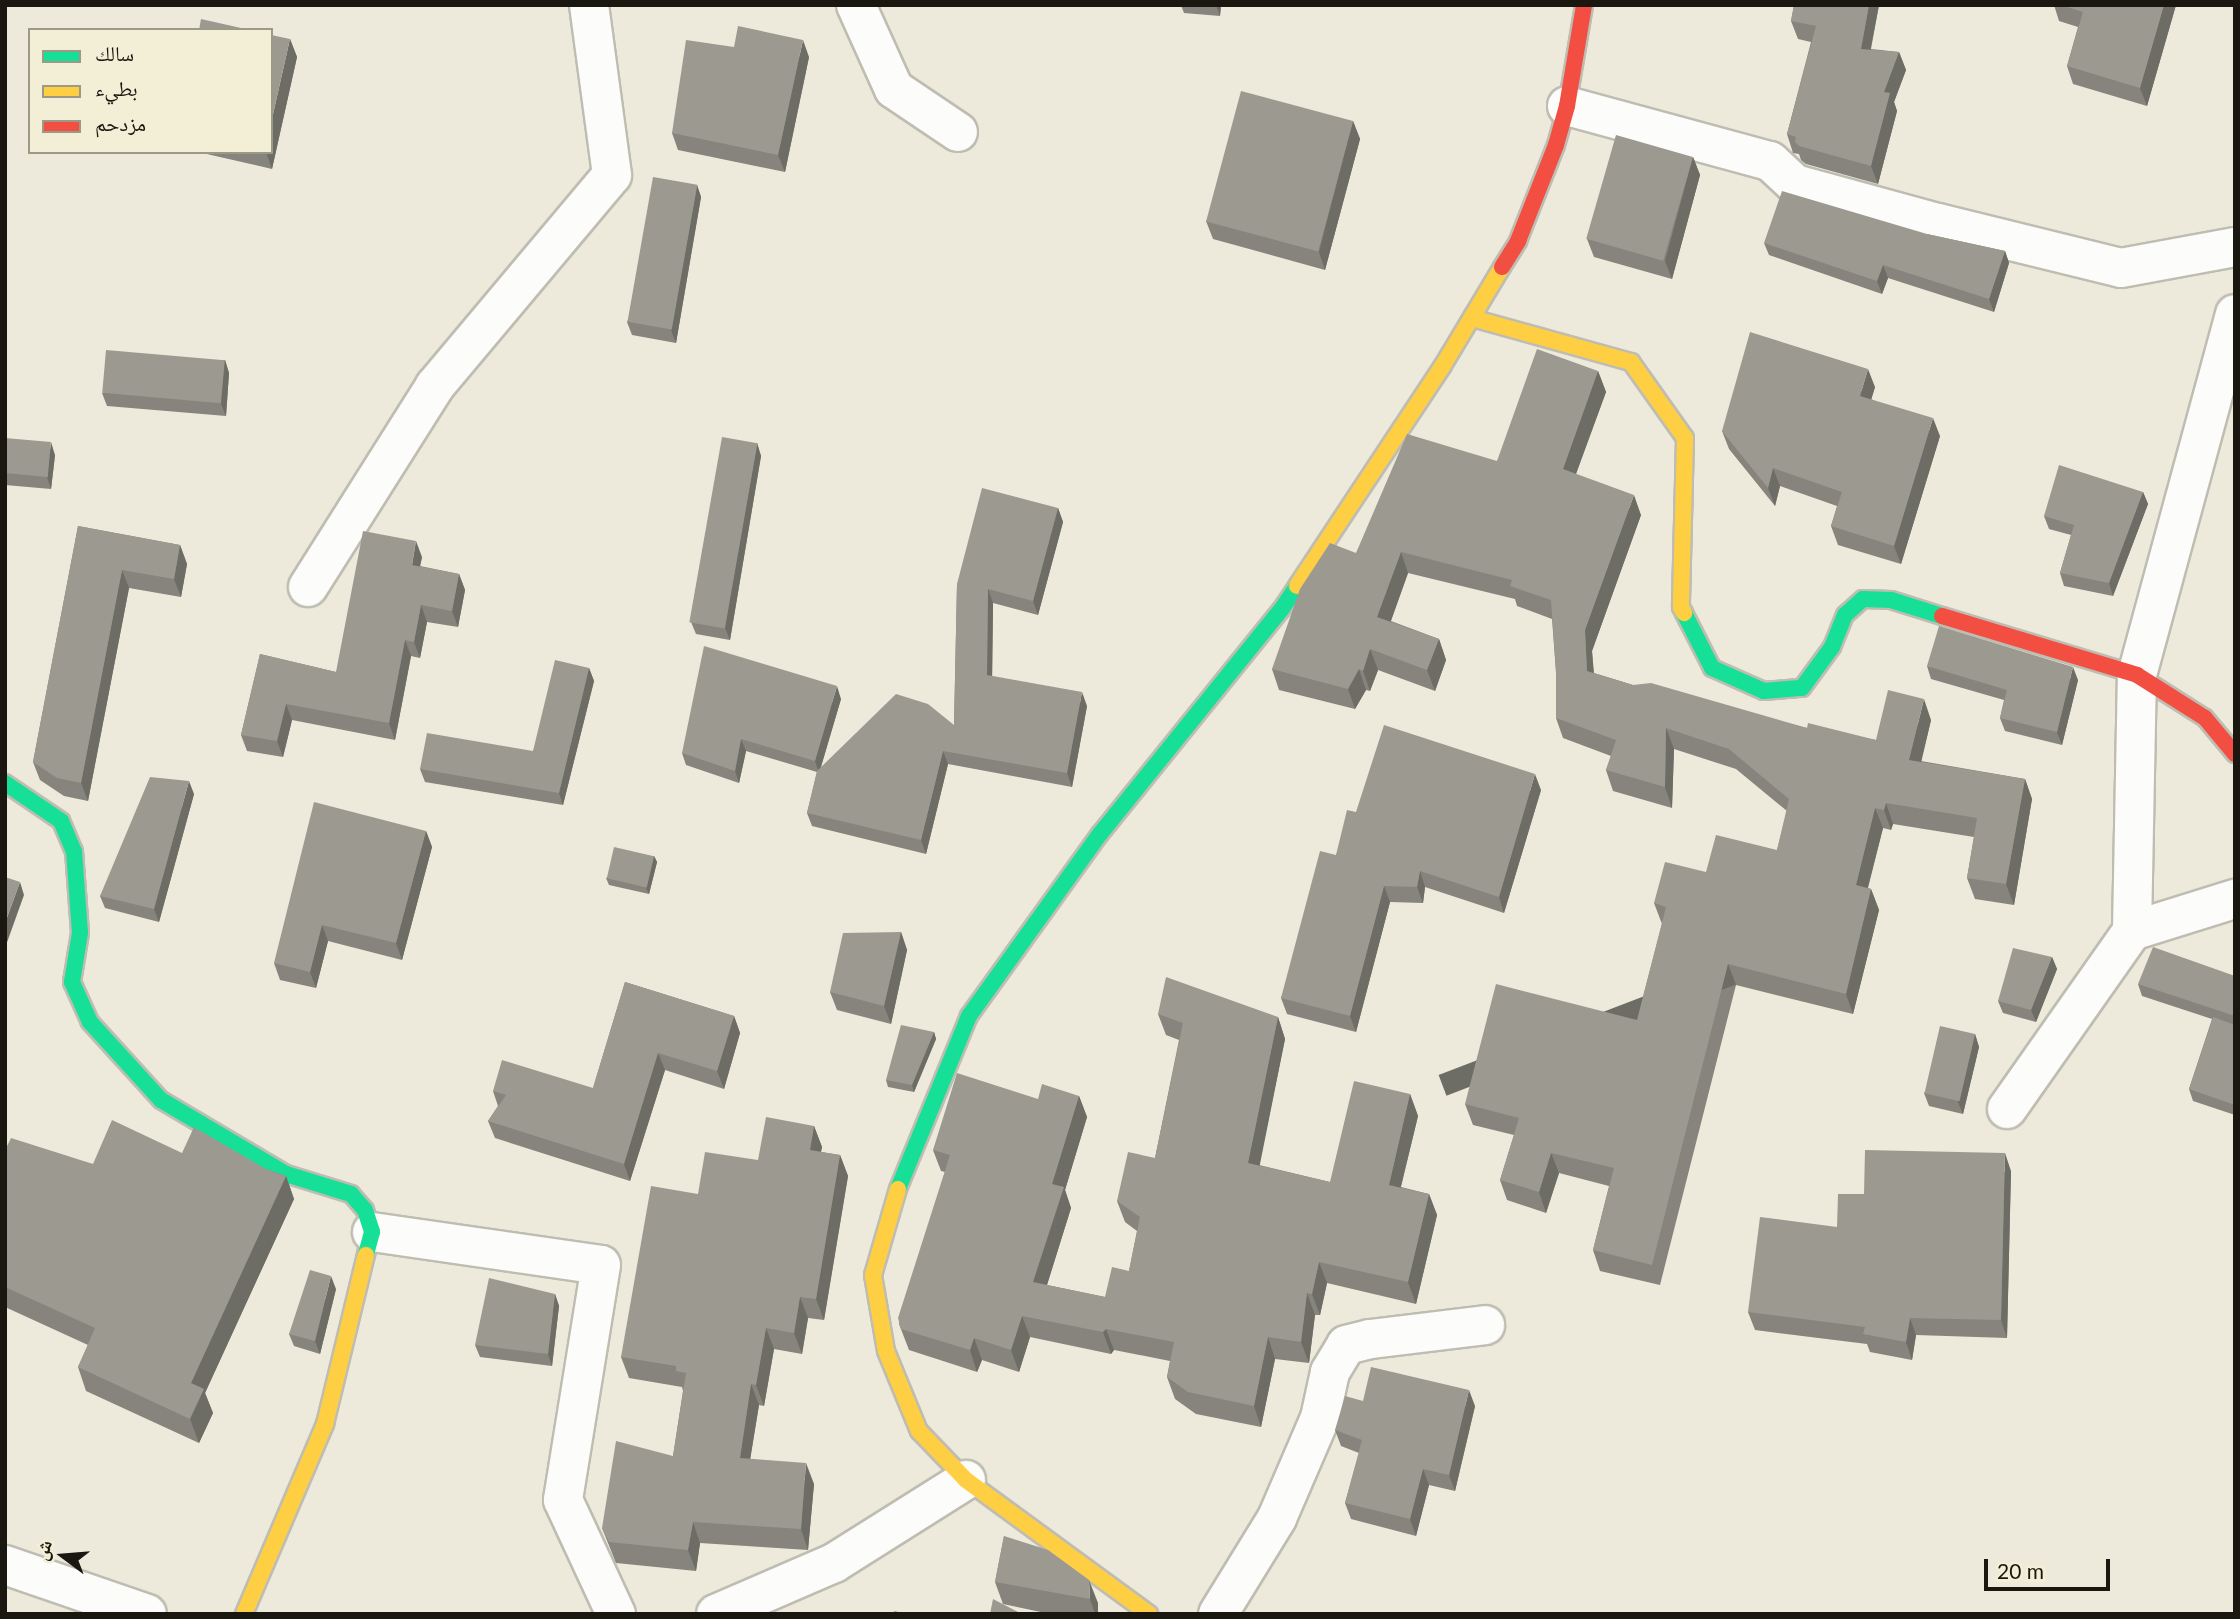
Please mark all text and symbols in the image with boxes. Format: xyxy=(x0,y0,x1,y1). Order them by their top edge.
legend xyxy=(28,28,273,154)
text: سالك xyxy=(95,40,134,65)
text: بطيء xyxy=(95,75,138,100)
text: مزدحم xyxy=(95,110,146,135)
north arrow xyxy=(28,1521,98,1591)
text: ش xyxy=(28,1537,56,1563)
scale bar xyxy=(1988,1546,2114,1590)
text: 20 m xyxy=(1997,1558,2044,1583)

